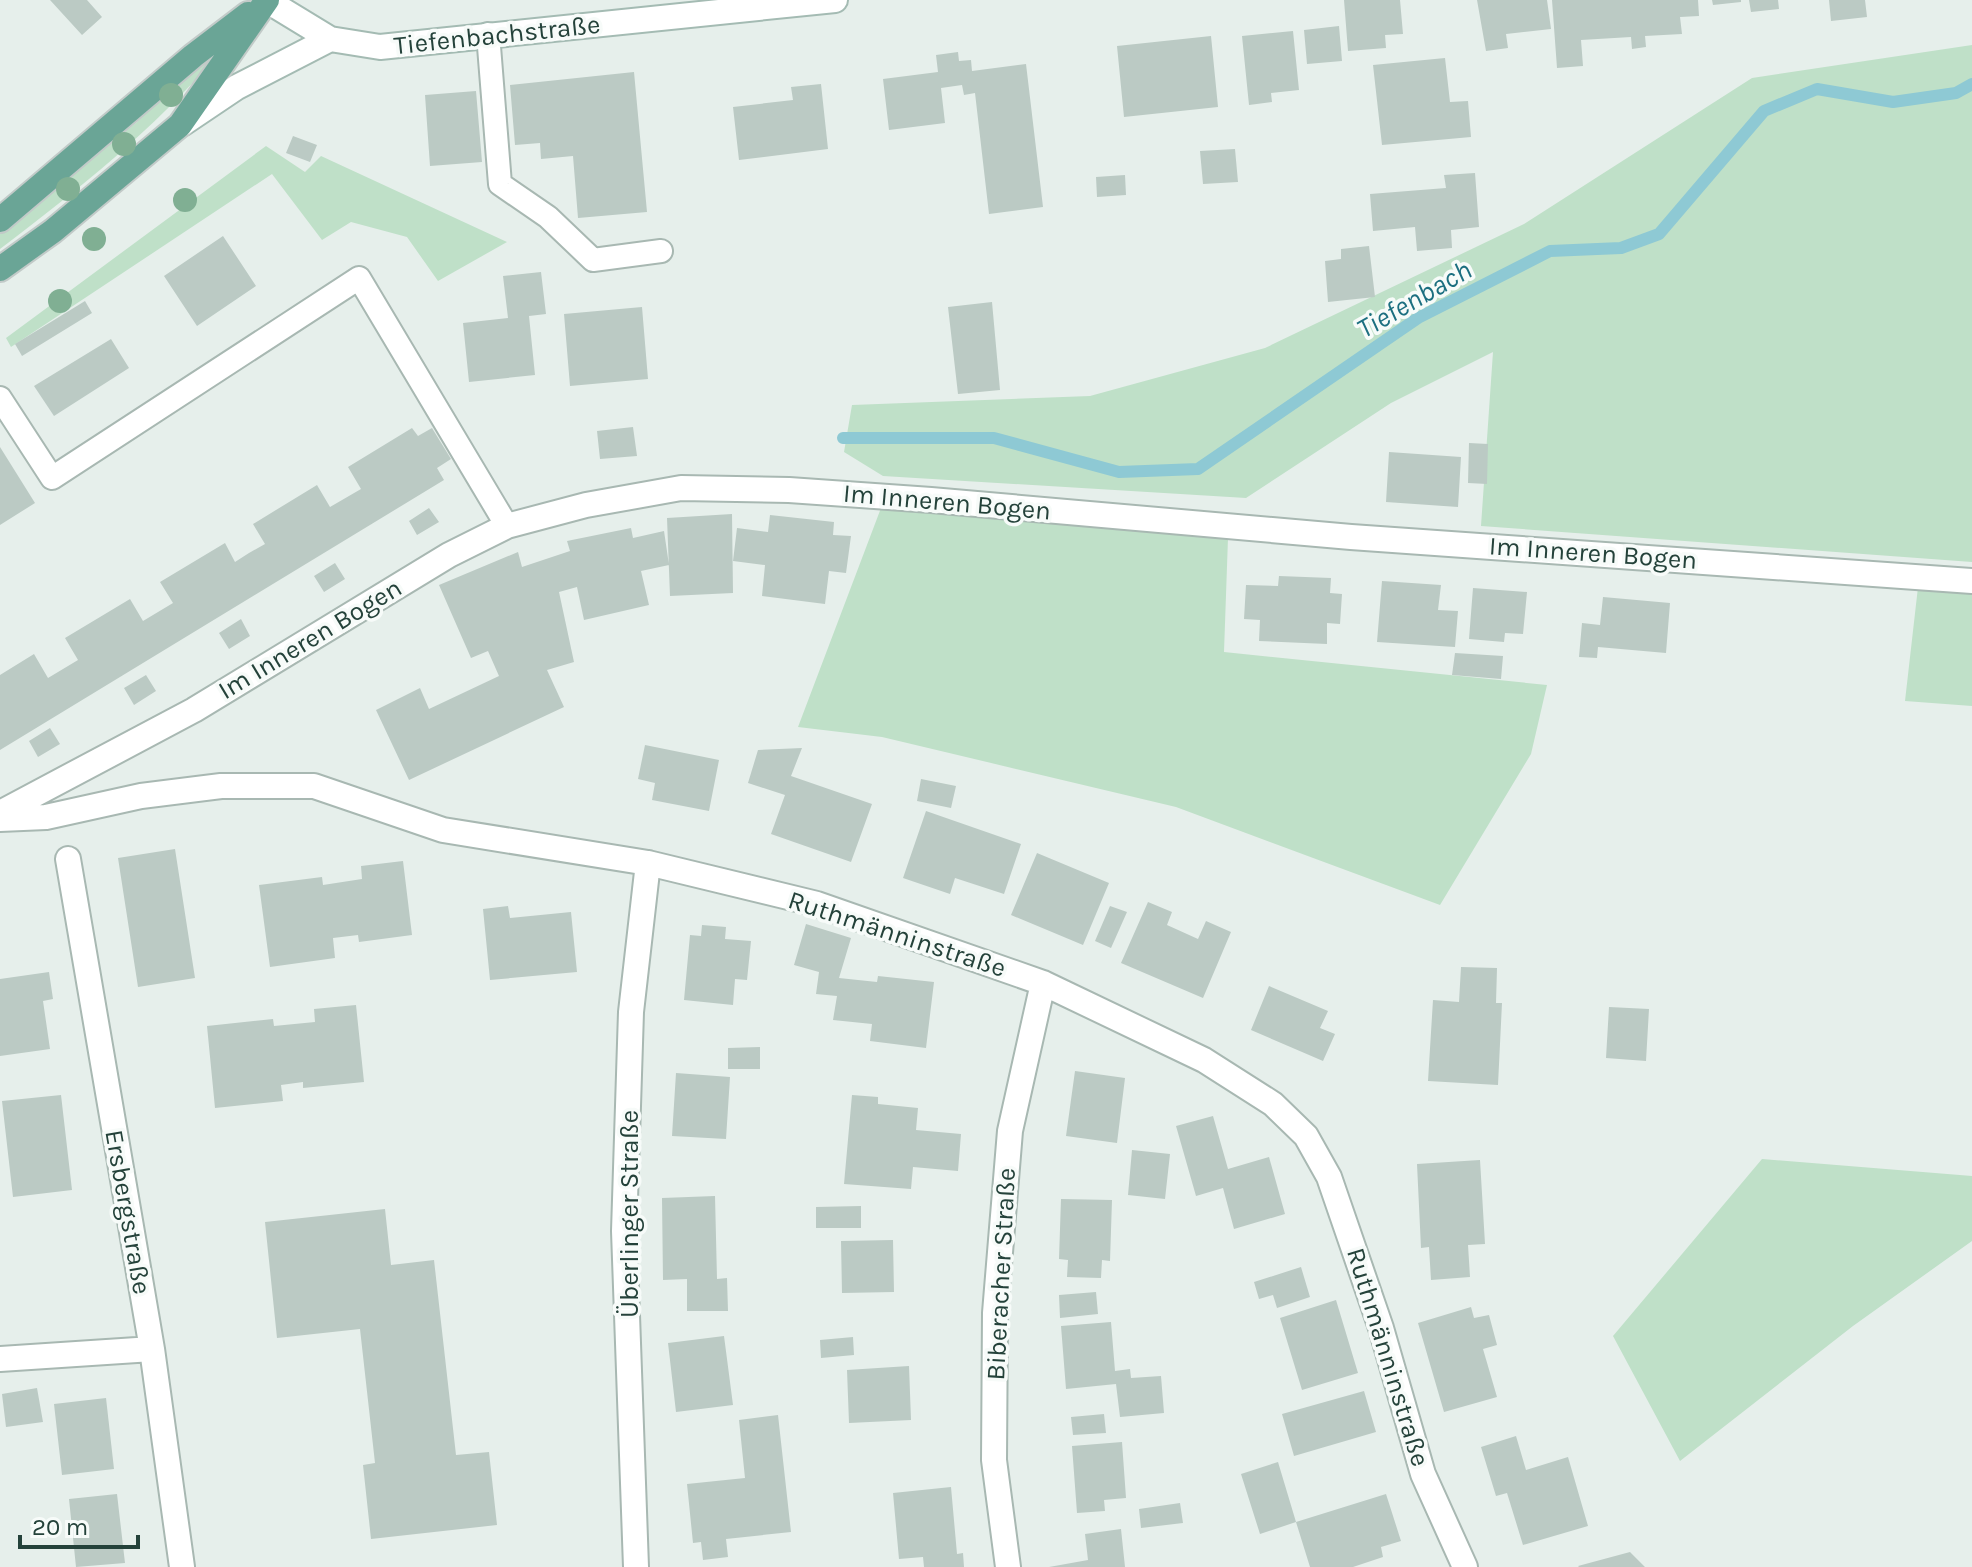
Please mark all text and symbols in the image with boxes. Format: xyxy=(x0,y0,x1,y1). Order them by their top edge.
street label: Tiefenbachstraße xyxy=(392,9,602,61)
water label: Tiefenbach xyxy=(1351,253,1477,345)
street label: Im Inneren Bogen xyxy=(842,477,1052,527)
street label: Im Inneren Bogen xyxy=(1488,530,1698,576)
street label: Im Inneren Bogen xyxy=(213,572,407,706)
street label: Ruthmänninstraße xyxy=(784,884,1010,984)
street label: Überlinger Straße xyxy=(614,1110,645,1318)
street label: Ersbergstraße xyxy=(98,1127,158,1297)
street label: Biberacher Straße xyxy=(980,1167,1022,1381)
street label: Ruthmänninstraße xyxy=(1340,1244,1436,1470)
scale bar xyxy=(20,1499,138,1549)
text: 20 m xyxy=(32,1513,88,1541)

